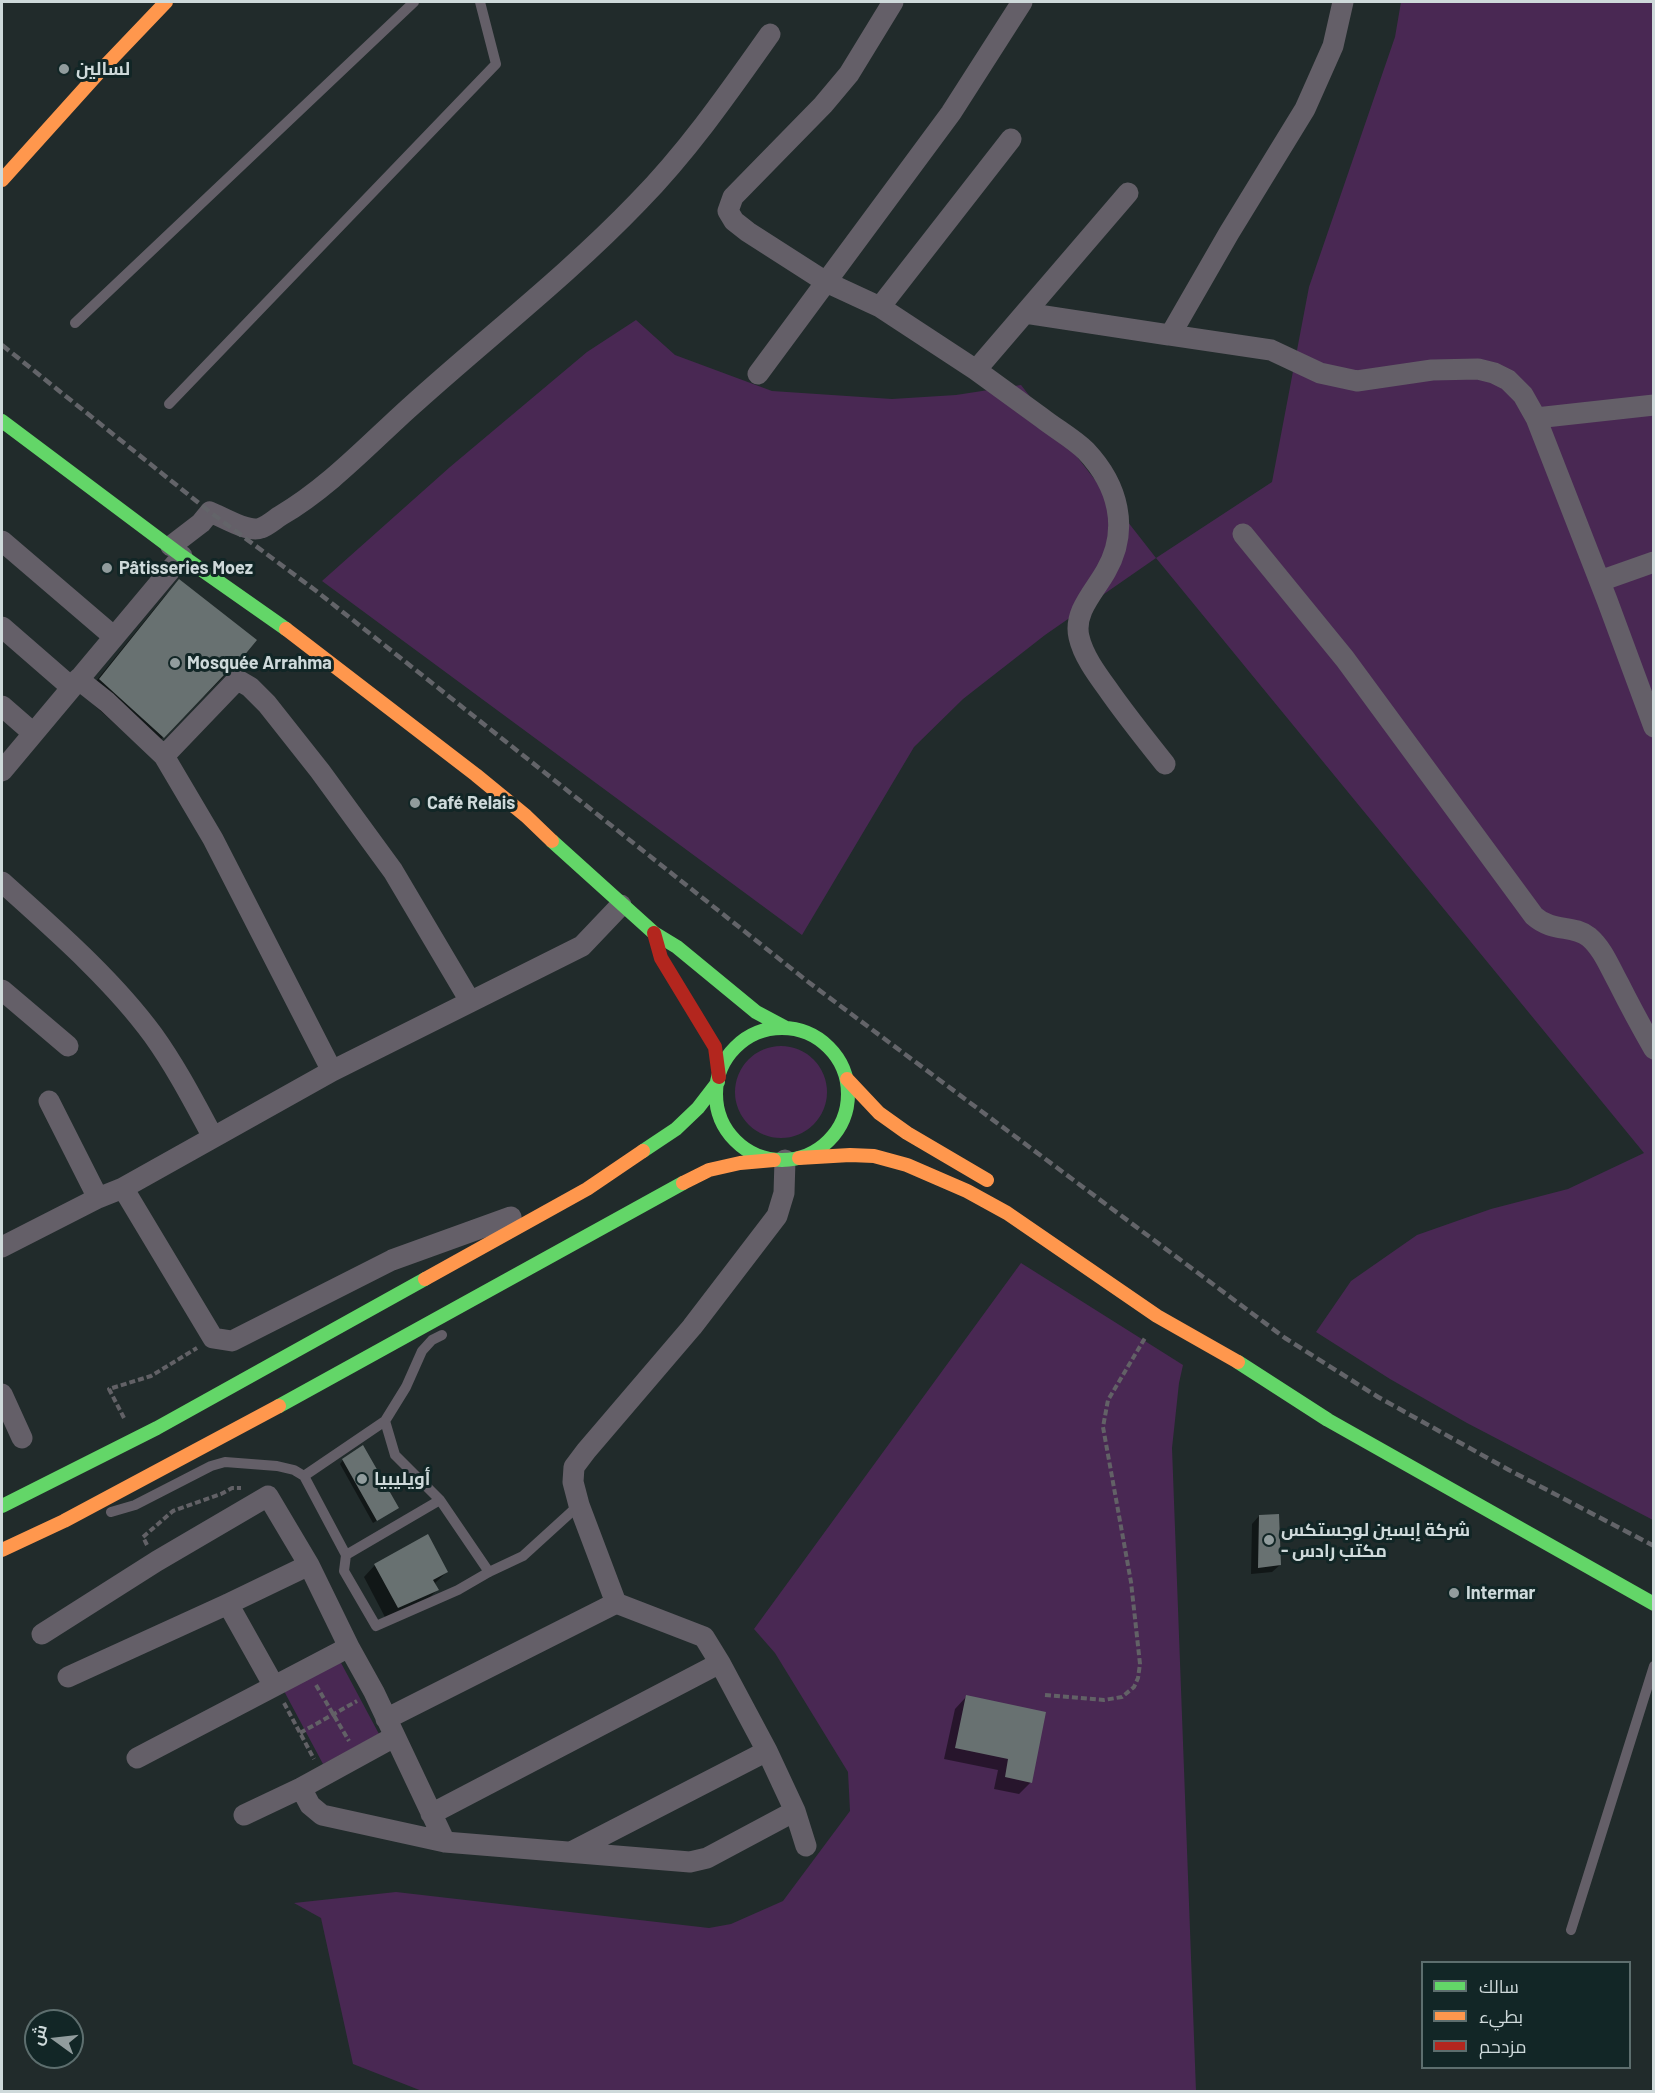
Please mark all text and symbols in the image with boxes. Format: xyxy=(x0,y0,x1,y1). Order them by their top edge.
place label: لسالين xyxy=(76,58,130,80)
marker: لسالين xyxy=(57,62,71,76)
place label: Pâtisseries Moez xyxy=(119,557,253,579)
marker: Pâtisseries Moez xyxy=(100,561,114,575)
place label: Mosquée Arrahma xyxy=(187,652,332,674)
marker: Mosquée Arrahma xyxy=(168,656,182,670)
place label: Café Relais xyxy=(427,792,515,814)
marker: Café Relais xyxy=(408,796,422,810)
place label: أويليبيا xyxy=(374,1468,430,1490)
marker: أويليبيا xyxy=(355,1472,369,1486)
place label: شركة إبسين لوجستكس - مكتب رادس xyxy=(1281,1519,1470,1562)
marker: شركة إبسين لوجستكس - مكتب رادس xyxy=(1262,1533,1276,1547)
place label: Intermar xyxy=(1466,1582,1535,1604)
marker: Intermar xyxy=(1447,1586,1461,1600)
legend xyxy=(1421,1961,1631,2069)
text: سالك xyxy=(1479,1975,1519,1997)
text: بطيء xyxy=(1479,2005,1523,2027)
north arrow xyxy=(24,2009,84,2069)
text: ش xyxy=(26,2022,50,2047)
text: مزدحم xyxy=(1479,2035,1527,2057)

